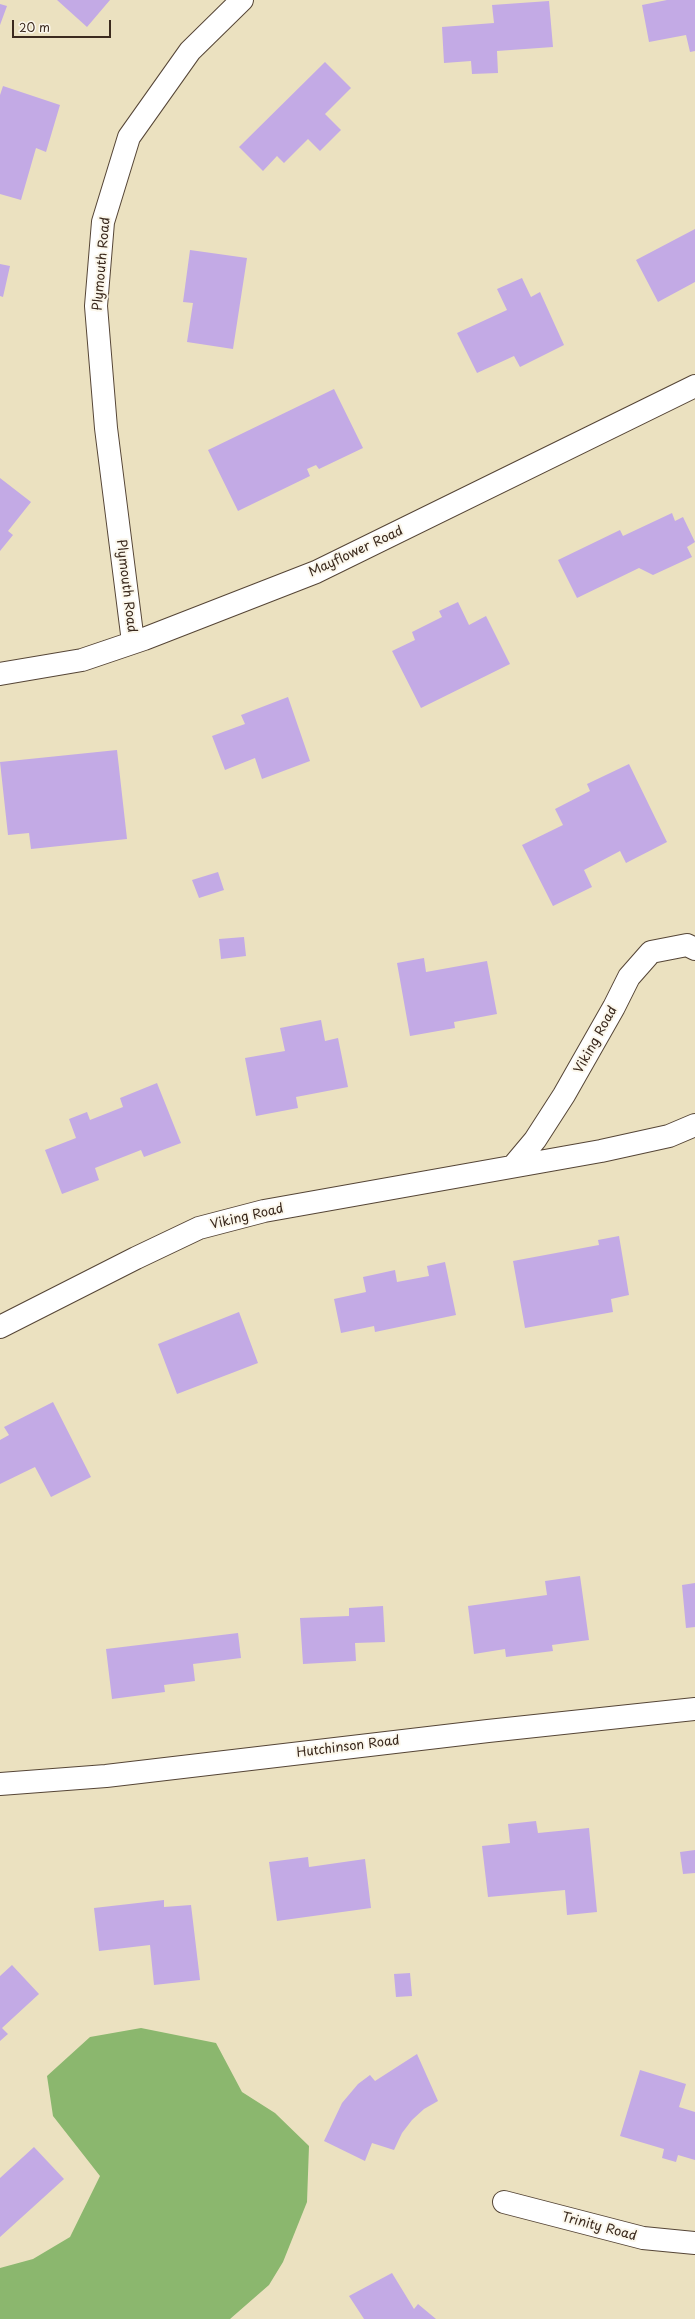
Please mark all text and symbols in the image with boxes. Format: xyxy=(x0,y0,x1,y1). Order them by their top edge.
scale bar xyxy=(14,12,113,38)
text: 20 m xyxy=(19,18,50,36)
street label: Plymouth Road xyxy=(90,216,114,312)
street label: Mayflower Road xyxy=(306,523,406,581)
street label: Plymouth Road xyxy=(113,538,139,634)
street label: Viking Road xyxy=(571,1004,621,1076)
street label: Viking Road xyxy=(209,1201,285,1233)
street label: Hutchinson Road xyxy=(295,1733,401,1761)
street label: Trinity Road xyxy=(560,2210,638,2244)

